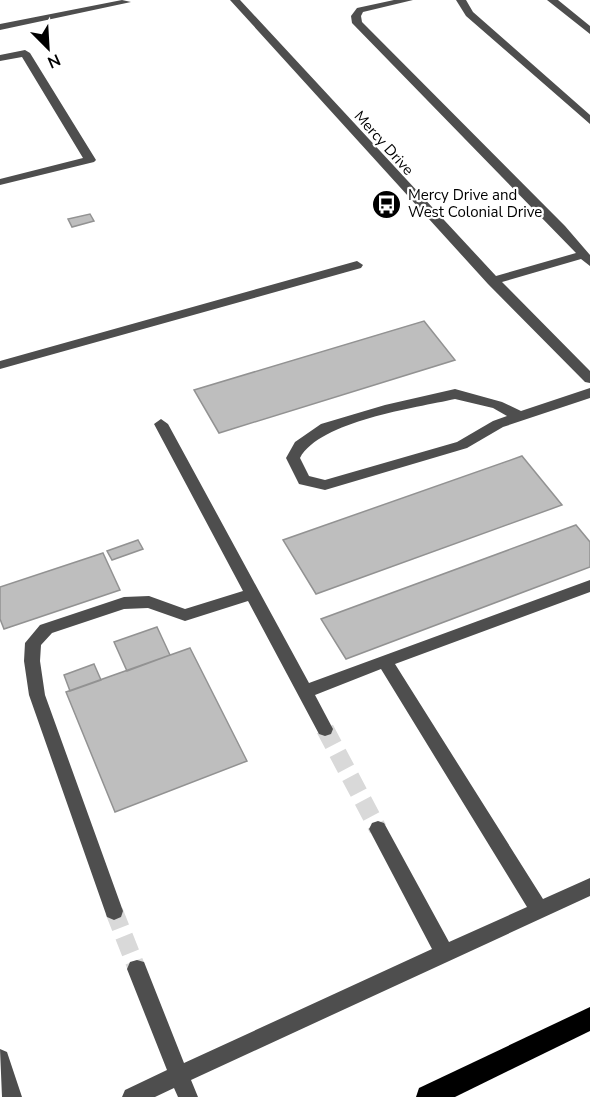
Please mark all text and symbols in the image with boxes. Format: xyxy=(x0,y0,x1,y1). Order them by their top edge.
north arrow xyxy=(18,18,78,78)
text: N xyxy=(44,48,64,73)
street label: Mercy Drive xyxy=(350,106,418,180)
place label: Mercy Drive and West Colonial Drive xyxy=(408,185,542,222)
bus stop icon: Mercy Drive and West Colonial Drive xyxy=(371,188,403,220)

